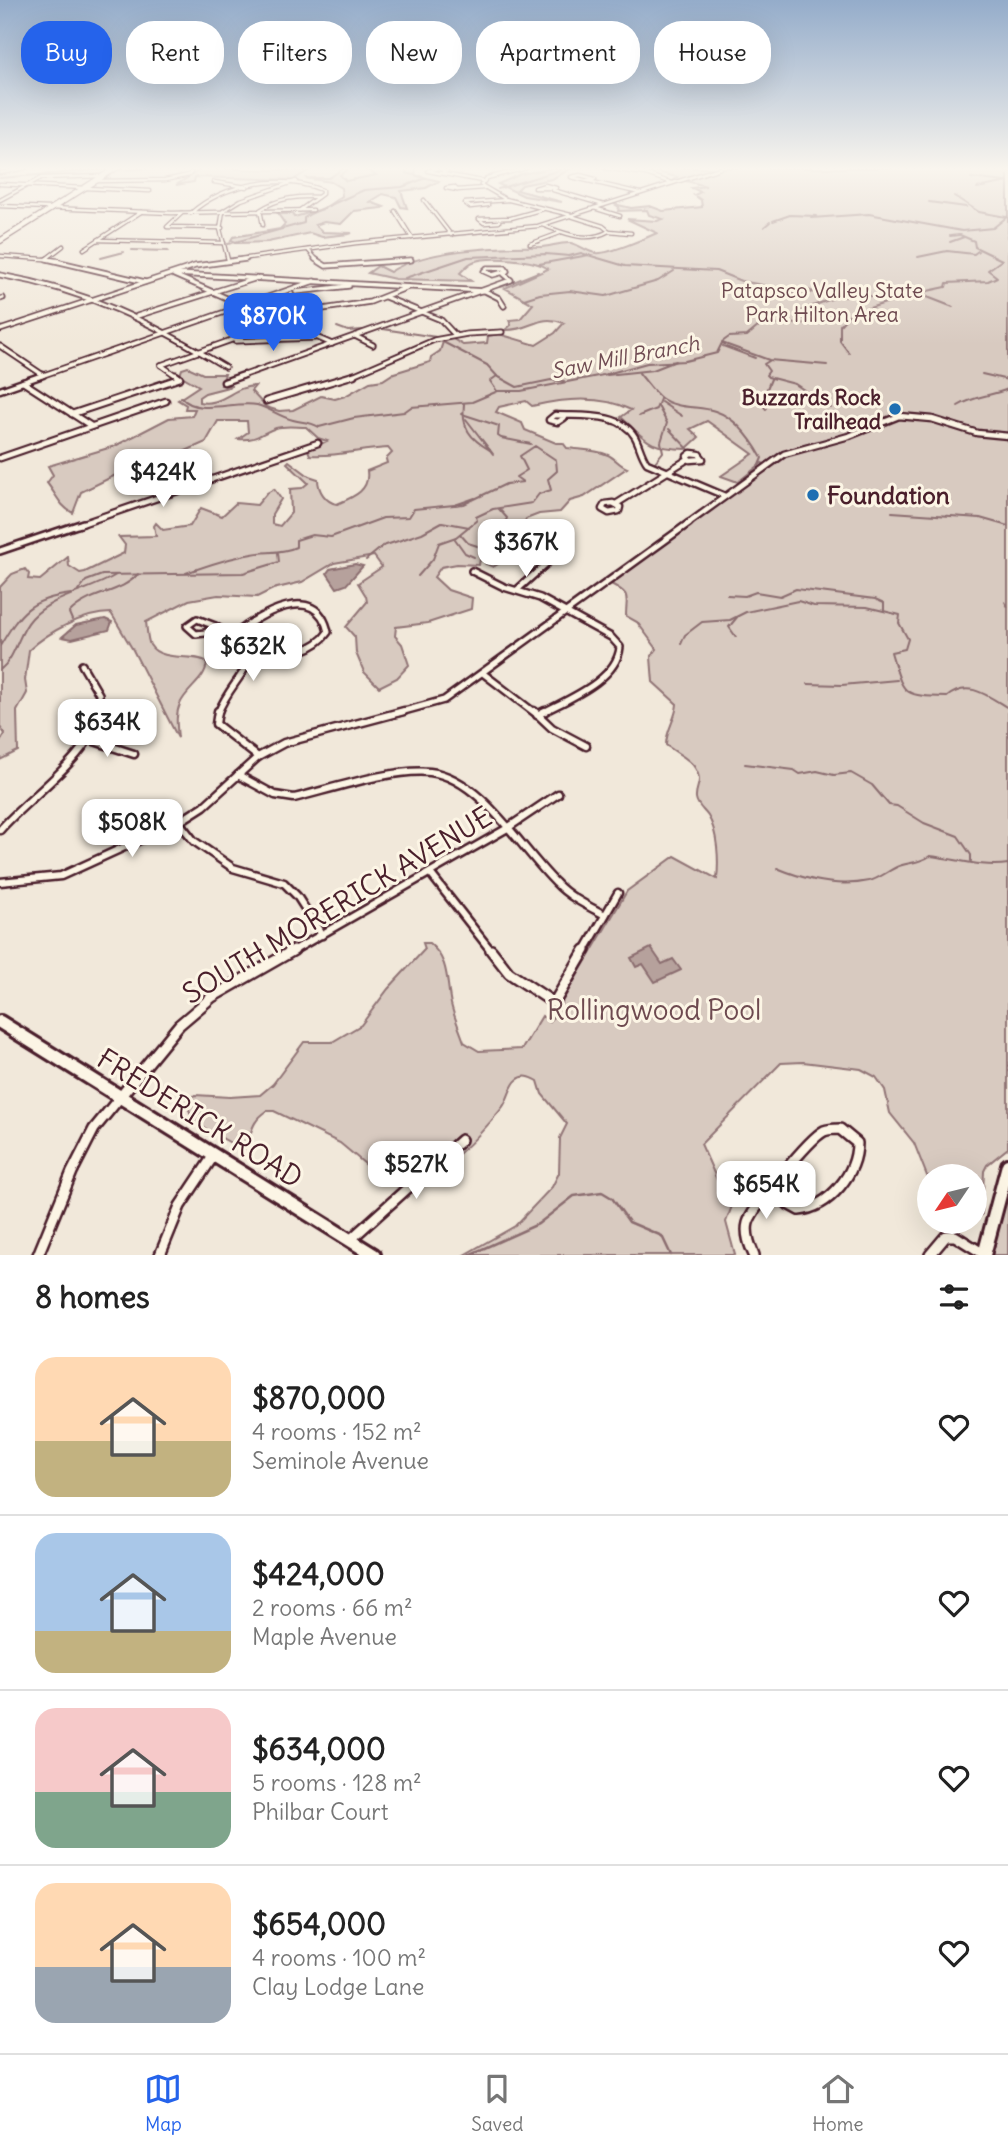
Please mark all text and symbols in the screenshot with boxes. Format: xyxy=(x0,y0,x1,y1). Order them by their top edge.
chip: Buy xyxy=(21,21,112,84)
chip: Rent xyxy=(126,21,224,84)
chip: Filters xyxy=(238,21,352,84)
chip: New xyxy=(366,21,462,84)
chip: Apartment xyxy=(476,21,640,84)
chip: House xyxy=(654,21,771,84)
park label: Patapsco Valley State Park Hilton Area xyxy=(721,277,923,328)
pin: $870K xyxy=(224,294,322,353)
text: $870K xyxy=(240,301,306,330)
water label: Saw Mill Branch xyxy=(549,329,702,385)
place label: Buzzards Rock Trailhead xyxy=(741,384,882,435)
marker: Buzzards Rock Trailhead xyxy=(887,401,903,417)
pin: $424K xyxy=(114,449,212,509)
text: $424K xyxy=(130,457,196,486)
place label: Foundation xyxy=(827,480,950,510)
marker: Foundation xyxy=(805,487,821,503)
pin: $367K xyxy=(477,520,575,579)
text: $367K xyxy=(494,527,558,556)
pin: $632K xyxy=(204,624,302,683)
text: $632K xyxy=(220,631,286,660)
pin: $634K xyxy=(58,700,156,759)
text: $634K xyxy=(74,707,140,736)
street label: SOUTH MORERICK AVENUE xyxy=(176,798,498,1012)
pin: $508K xyxy=(83,800,181,859)
text: $508K xyxy=(98,807,166,836)
park label: Rollingwood Pool xyxy=(547,992,761,1028)
street label: FREDERICK ROAD xyxy=(91,1040,309,1196)
pin: $527K xyxy=(367,1142,465,1201)
text: $527K xyxy=(384,1149,448,1178)
pin: $654K xyxy=(717,1162,815,1221)
north arrow xyxy=(917,1164,987,1234)
map controls xyxy=(917,1164,987,1234)
text: $654K xyxy=(733,1169,799,1198)
text: 8 homes xyxy=(35,1278,150,1316)
icon: filters xyxy=(935,1278,973,1316)
text: $870,000 xyxy=(252,1379,386,1417)
icon: home xyxy=(91,1385,175,1469)
icon: heart xyxy=(935,1408,973,1446)
text: 4 rooms · 152 m² xyxy=(252,1417,422,1446)
text: Seminole Avenue xyxy=(252,1446,429,1475)
text: $424,000 xyxy=(252,1555,385,1593)
icon: home xyxy=(91,1561,175,1645)
icon: heart xyxy=(935,1584,973,1622)
text: 2 rooms · 66 m² xyxy=(252,1593,413,1622)
text: Maple Avenue xyxy=(252,1622,397,1651)
text: $634,000 xyxy=(252,1730,386,1768)
icon: home xyxy=(91,1736,175,1820)
icon: heart xyxy=(935,1759,973,1797)
text: 5 rooms · 128 m² xyxy=(252,1768,422,1797)
text: Philbar Court xyxy=(252,1797,388,1826)
text: $654,000 xyxy=(252,1905,386,1943)
icon: home xyxy=(91,1911,175,1995)
icon: heart xyxy=(935,1934,973,1972)
text: 4 rooms · 100 m² xyxy=(252,1943,426,1972)
text: Clay Lodge Lane xyxy=(252,1972,424,2001)
tab: Map xyxy=(144,2070,182,2136)
tab: Saved xyxy=(471,2070,523,2136)
tab: Home xyxy=(812,2070,864,2136)

